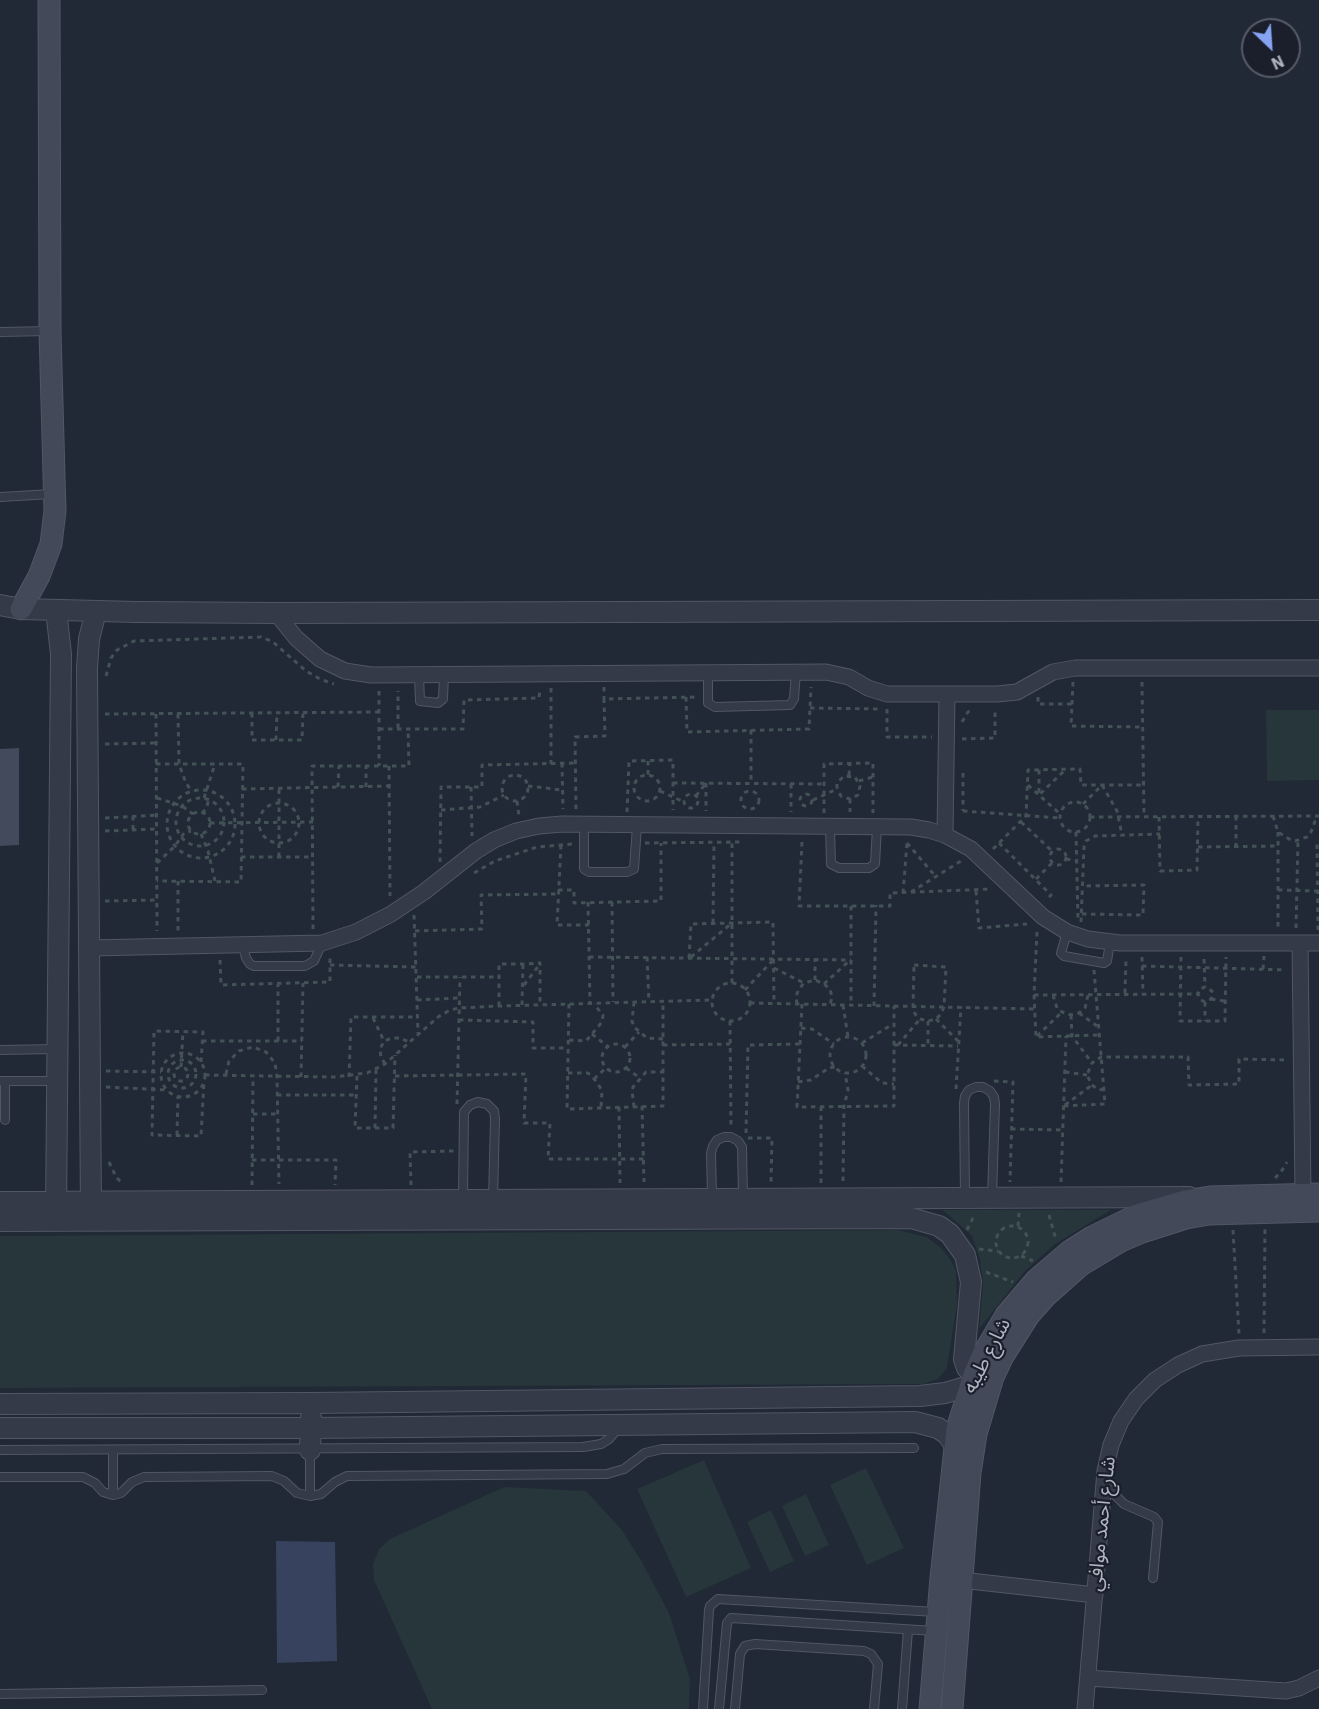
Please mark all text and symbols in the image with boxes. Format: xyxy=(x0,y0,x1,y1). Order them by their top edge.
north arrow xyxy=(1241,18,1301,78)
text: N xyxy=(1268,51,1287,74)
street label: شارع طيبه xyxy=(958,1314,1016,1398)
street label: شارع أحمد موافي xyxy=(1083,1455,1121,1593)

